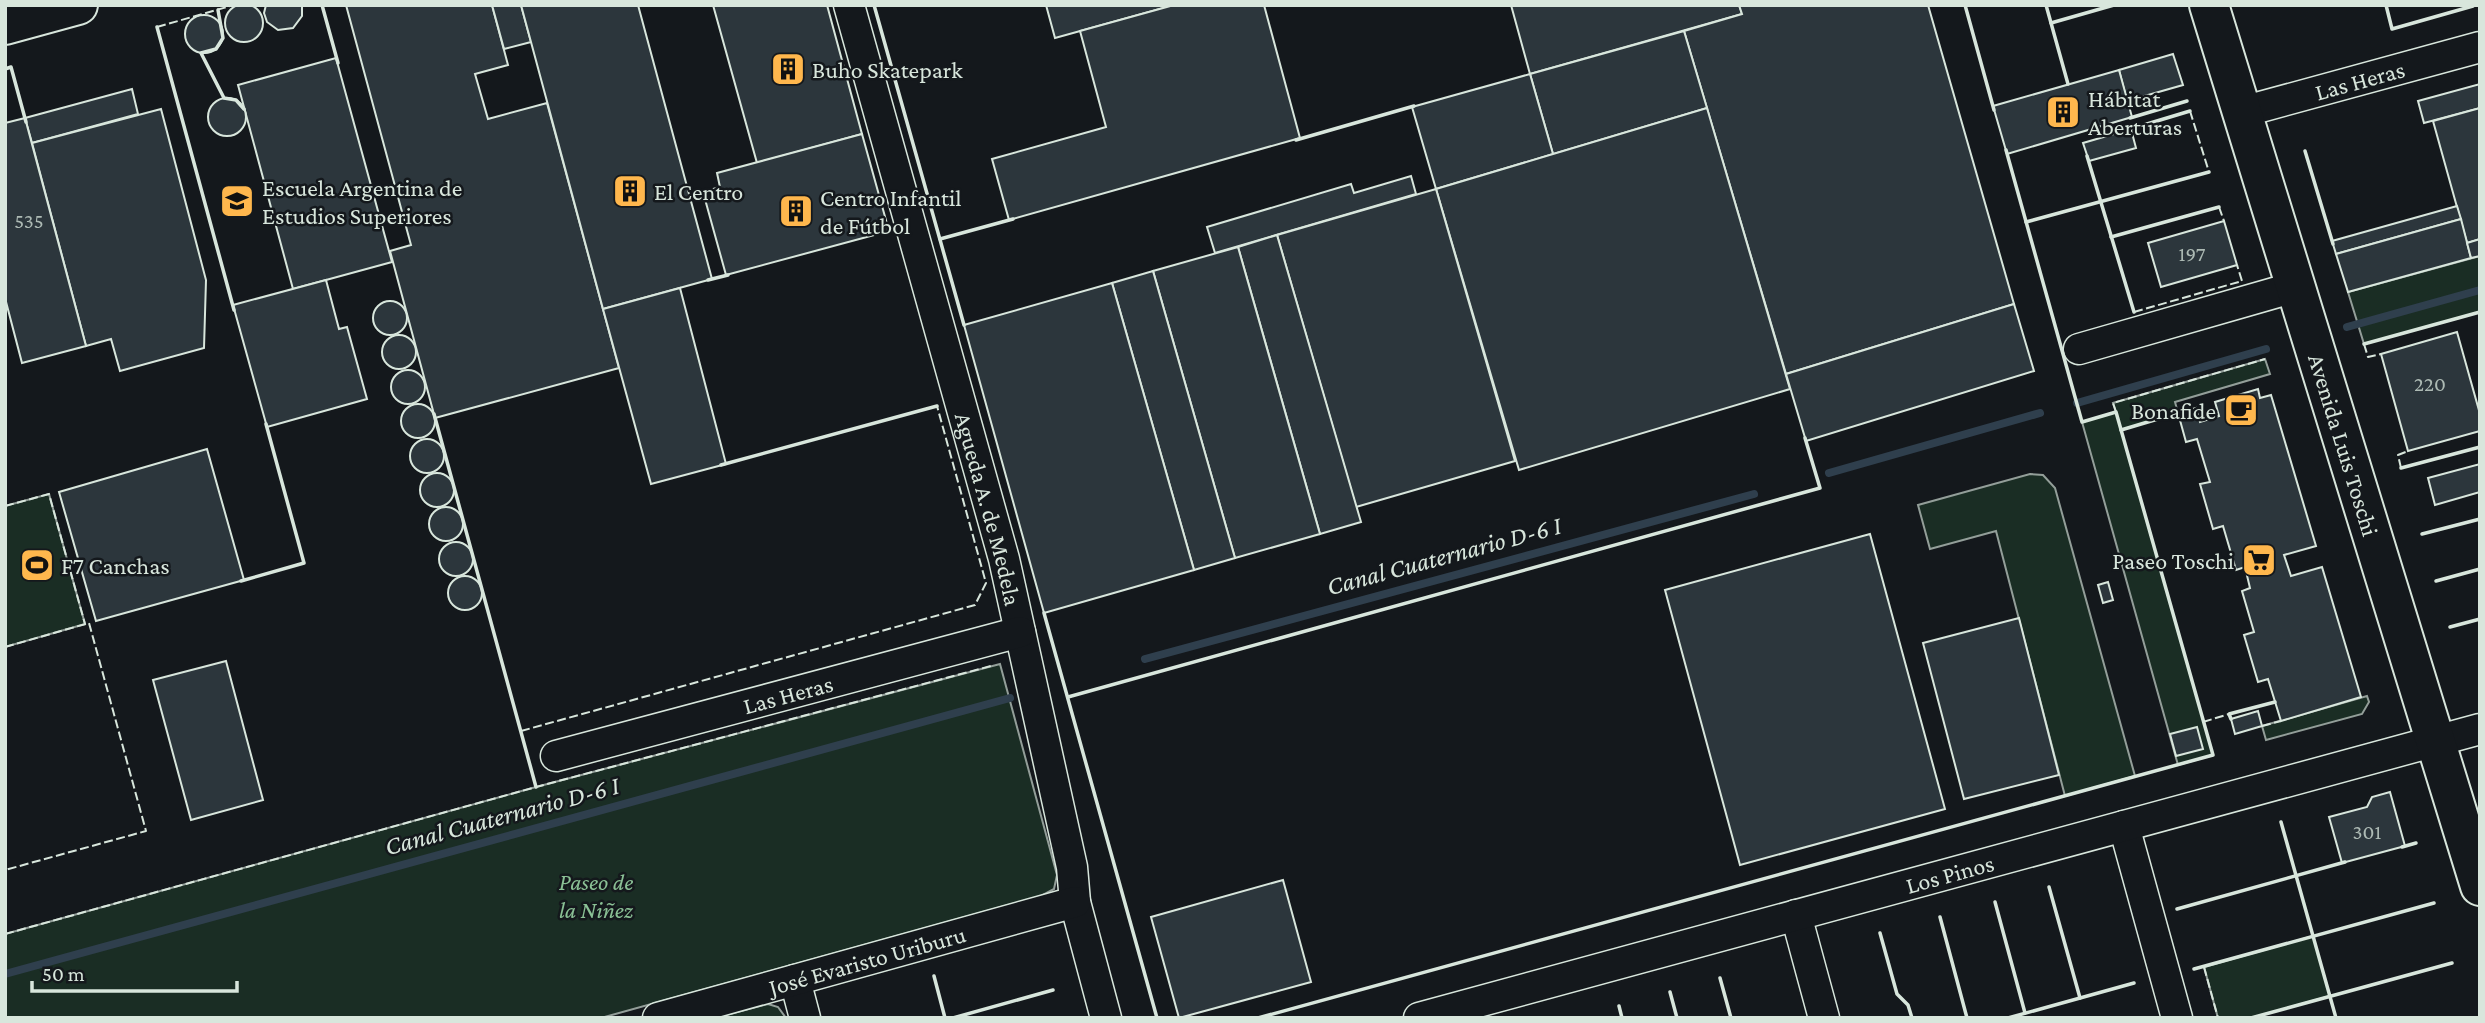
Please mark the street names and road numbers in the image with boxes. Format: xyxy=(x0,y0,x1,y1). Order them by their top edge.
street label: Las Heras xyxy=(2312,55,2408,105)
street label: Avenida Luis Toschi xyxy=(2304,350,2385,539)
street label: Agueda A. de Medela xyxy=(950,409,1027,608)
street label: Las Heras xyxy=(740,669,836,719)
street label: Los Pinos xyxy=(1903,849,1997,898)
street label: José Evaristo Uriburu xyxy=(764,920,969,1001)

